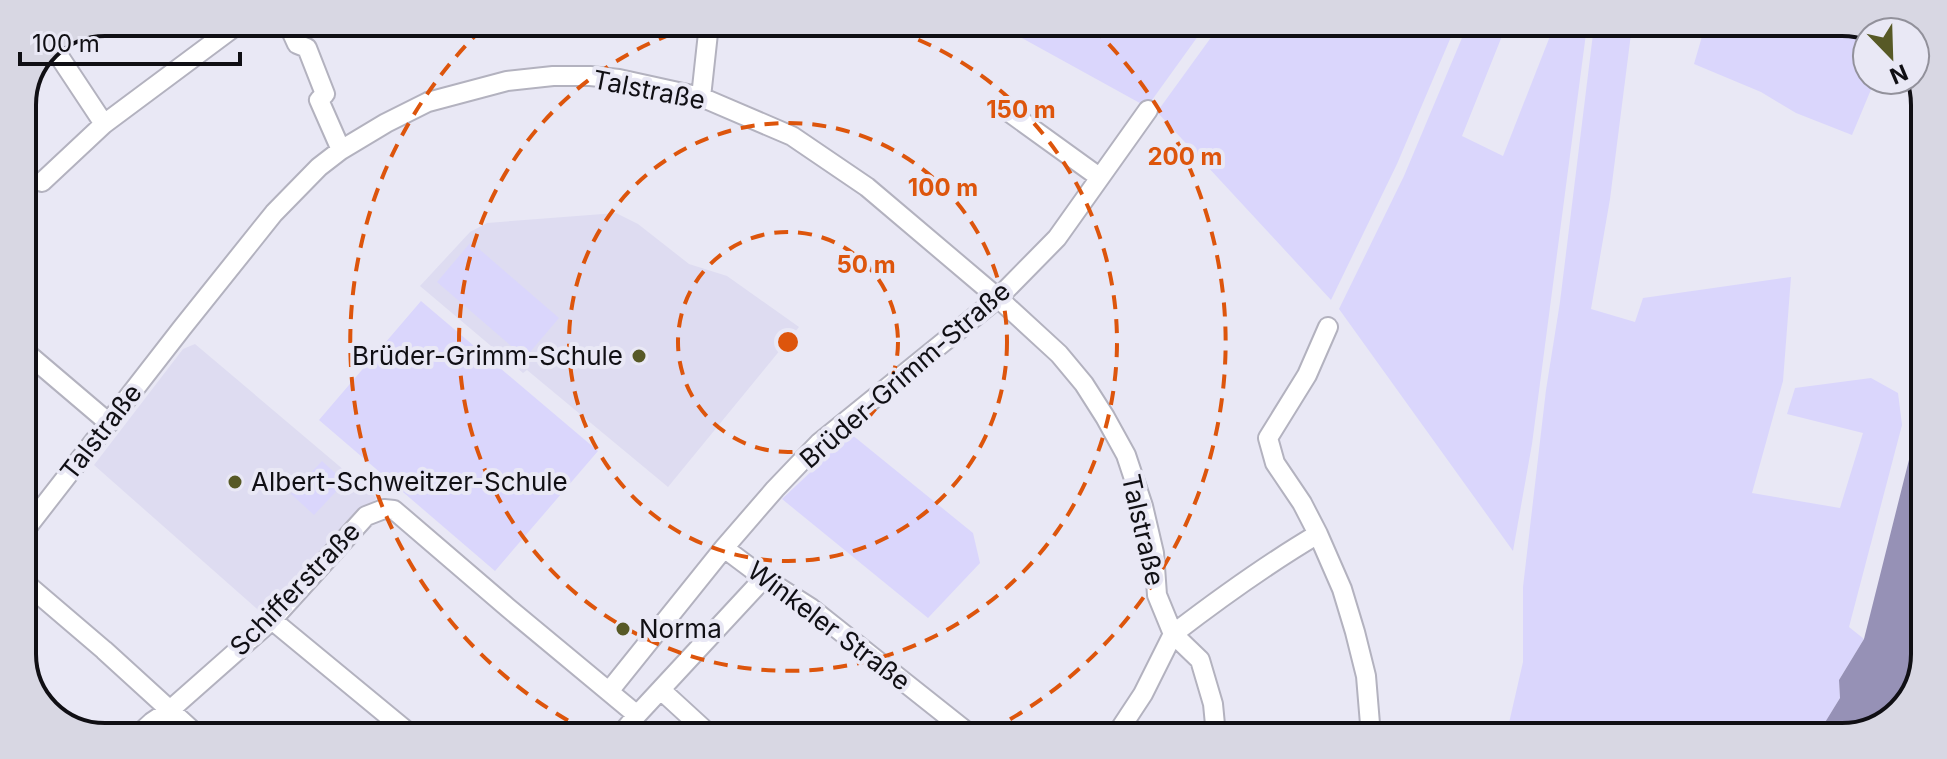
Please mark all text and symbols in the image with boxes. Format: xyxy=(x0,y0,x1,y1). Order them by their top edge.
scale bar xyxy=(20,16,240,66)
north arrow xyxy=(1851,16,1931,96)
text: 100 m xyxy=(32,29,100,58)
text: N xyxy=(1886,59,1912,90)
street label: Talstraße xyxy=(590,63,708,116)
text: 150 m xyxy=(986,95,1056,124)
text: 200 m xyxy=(1147,142,1223,171)
text: 100 m xyxy=(908,173,978,202)
text: 50 m xyxy=(836,250,896,279)
street label: Brüder-Grimm-Straße xyxy=(793,275,1016,474)
centre of rings xyxy=(774,328,802,356)
place label: Brüder-Grimm-Schule xyxy=(352,340,623,371)
marker: Brüder-Grimm-Schule xyxy=(630,347,648,365)
street label: Talstraße xyxy=(53,377,148,486)
place label: Albert-Schweitzer-Schule xyxy=(251,466,568,497)
street label: Talstraße xyxy=(1116,471,1171,589)
marker: Albert-Schweitzer-Schule xyxy=(226,473,244,491)
street label: Schifferstraße xyxy=(223,516,366,662)
street label: Winkeler Straße xyxy=(742,554,917,697)
place label: Norma xyxy=(639,613,722,644)
marker: Norma xyxy=(614,620,632,638)

